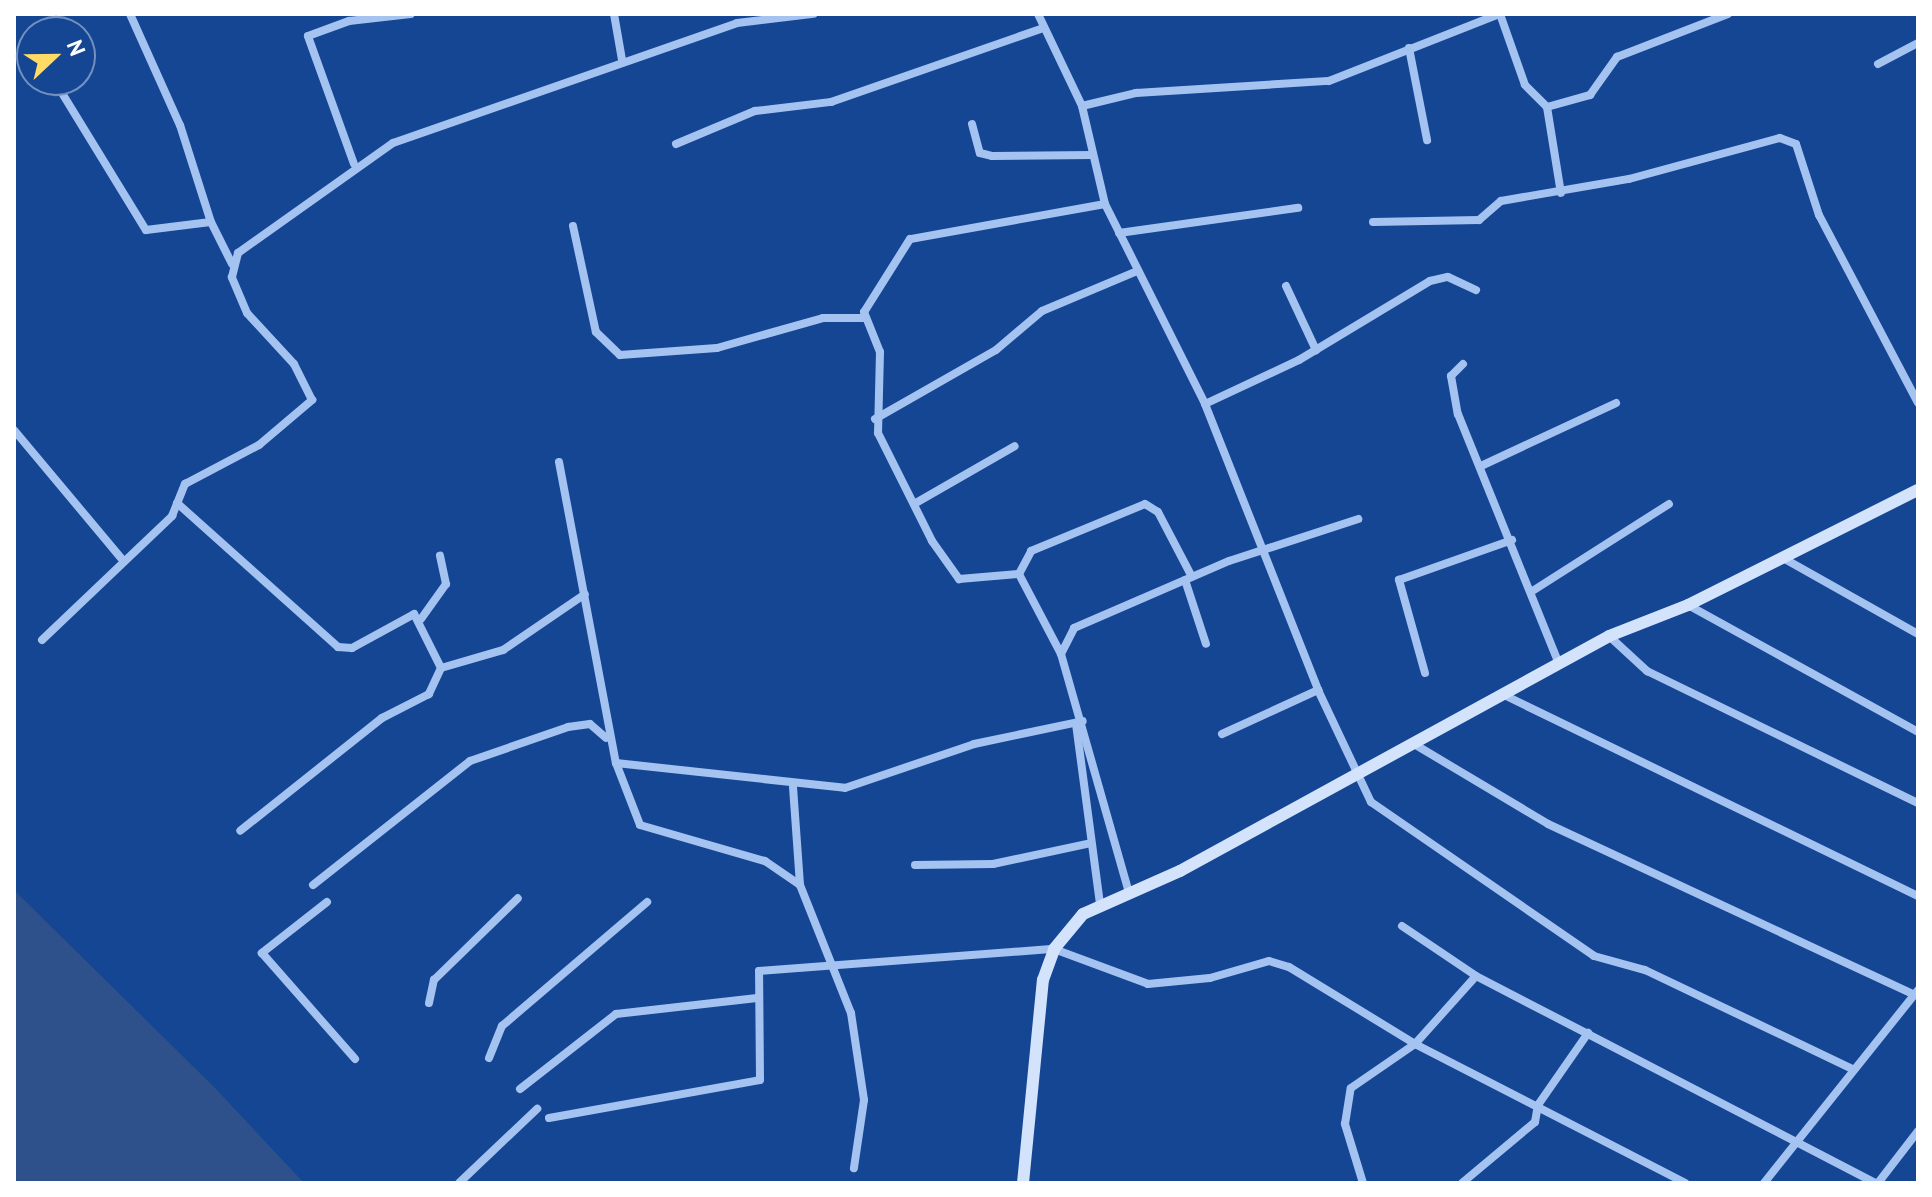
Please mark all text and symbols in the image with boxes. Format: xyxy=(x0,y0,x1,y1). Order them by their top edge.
north arrow xyxy=(16,16,96,96)
text: N xyxy=(61,36,92,60)

